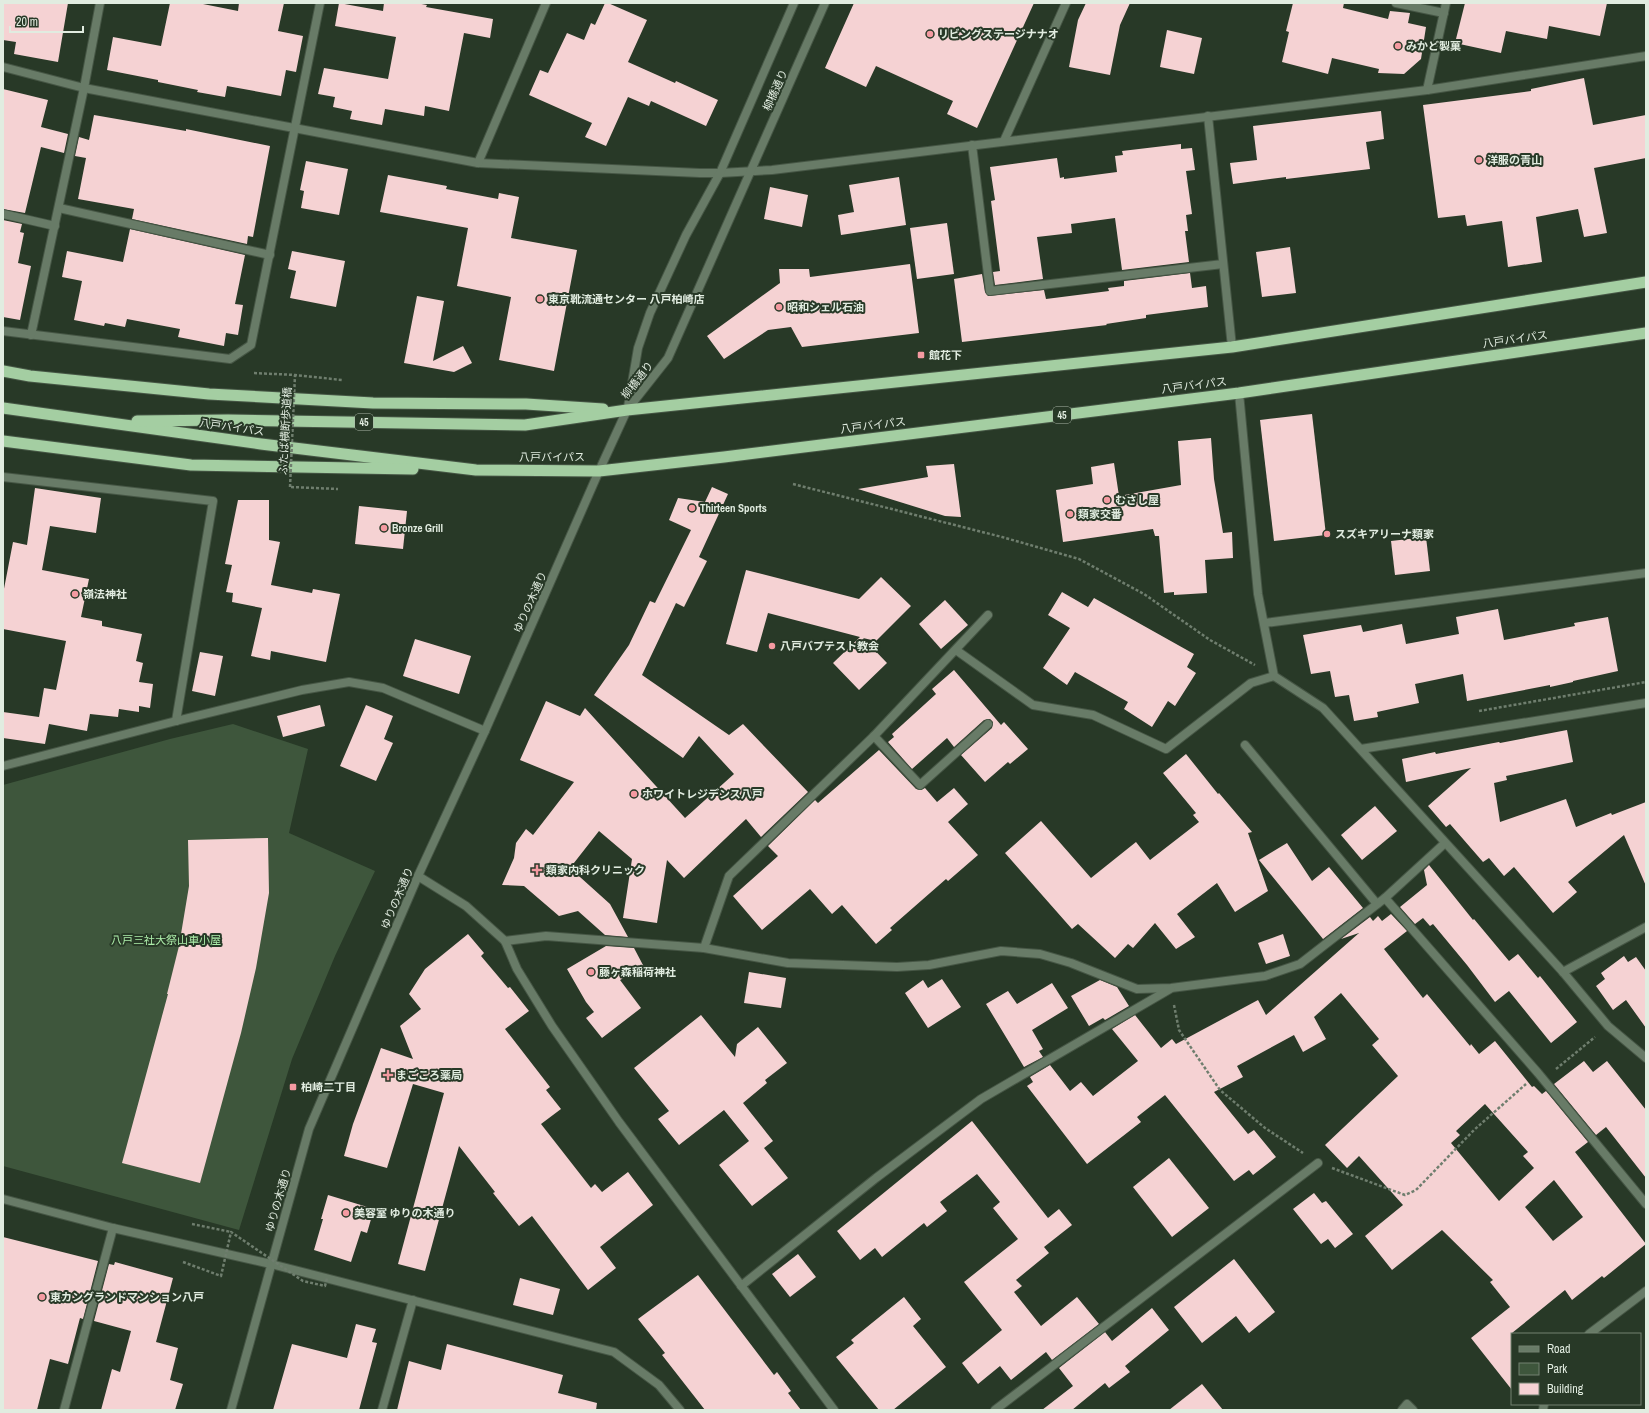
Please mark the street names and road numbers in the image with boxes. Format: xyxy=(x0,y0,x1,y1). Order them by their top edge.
street label: 柳橋通り xyxy=(760,67,790,113)
street label: 八戸バイパス xyxy=(1481,327,1549,351)
street label: 柳橋通り xyxy=(618,358,656,402)
street label: 八戸バイパス xyxy=(1161,374,1227,396)
street label: ふたば横断歩道橋 xyxy=(276,387,294,475)
road number: 45 xyxy=(1053,407,1071,423)
road number: 45 xyxy=(355,414,373,430)
street label: 八戸バイパス xyxy=(840,414,906,436)
street label: 八戸バイパス xyxy=(198,415,266,439)
street label: 八戸バイパス xyxy=(519,450,585,464)
street label: ゆりの木通り xyxy=(510,569,550,635)
street label: ゆりの木通り xyxy=(378,865,416,931)
street label: ゆりの木通り xyxy=(262,1166,294,1234)

